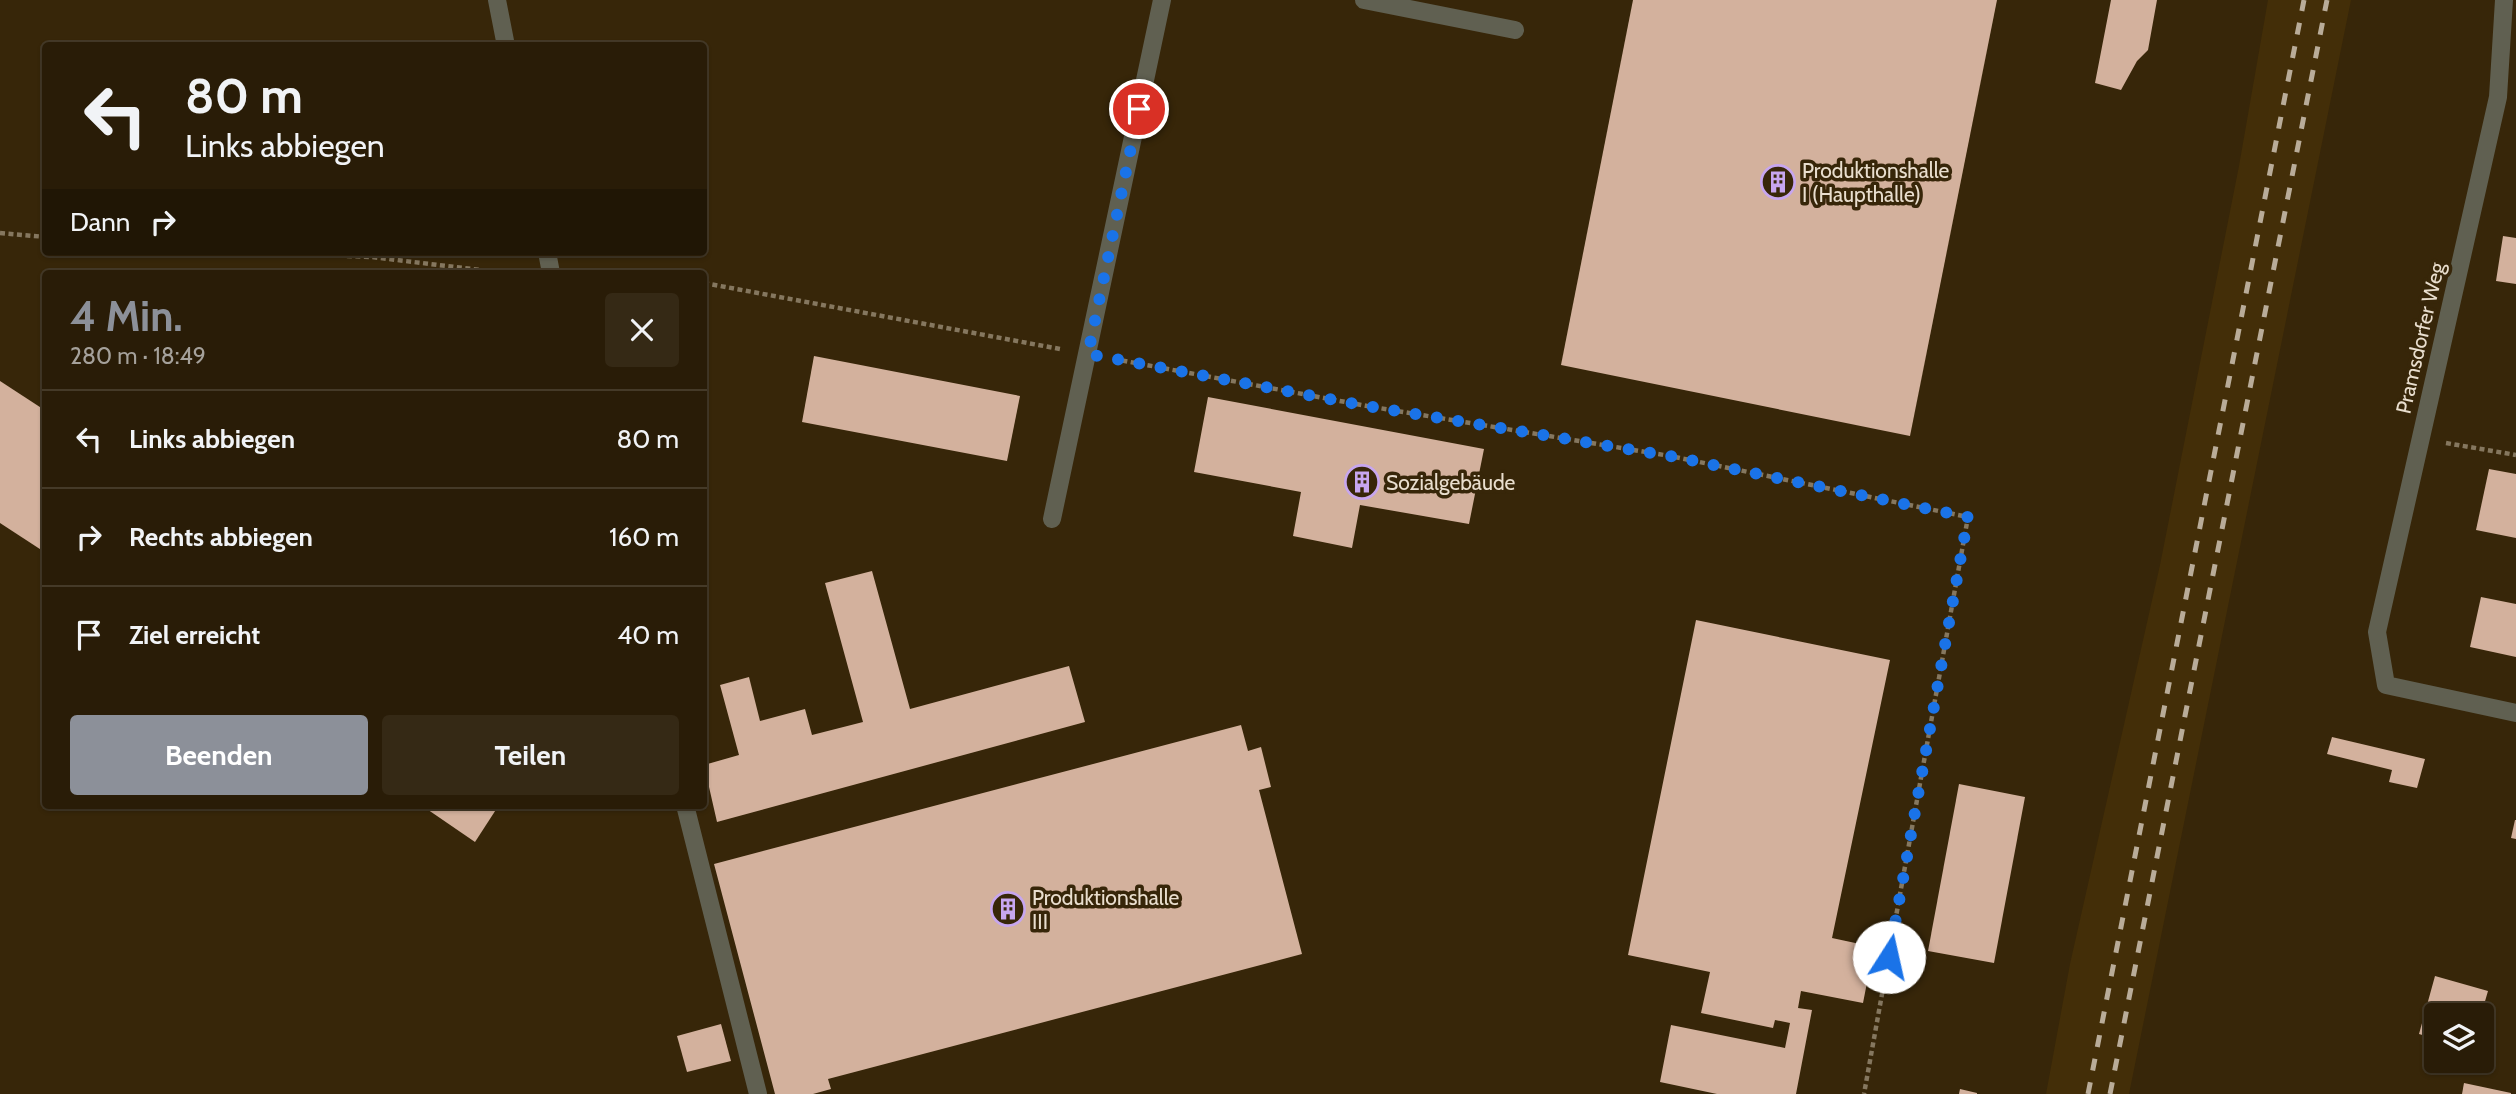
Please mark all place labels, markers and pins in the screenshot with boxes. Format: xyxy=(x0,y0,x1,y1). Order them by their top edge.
pin xyxy=(1109,79,1169,139)
place label: Produktionshalle I (Haupthalle) xyxy=(1802,158,1950,207)
building icon: Produktionshalle I (Haupthalle) xyxy=(1759,163,1797,201)
building icon: Sozialgebäude xyxy=(1343,463,1381,501)
place label: Sozialgebäude xyxy=(1386,470,1516,495)
place label: Produktionshalle III xyxy=(1032,885,1180,934)
building icon: Produktionshalle III xyxy=(989,890,1027,928)

